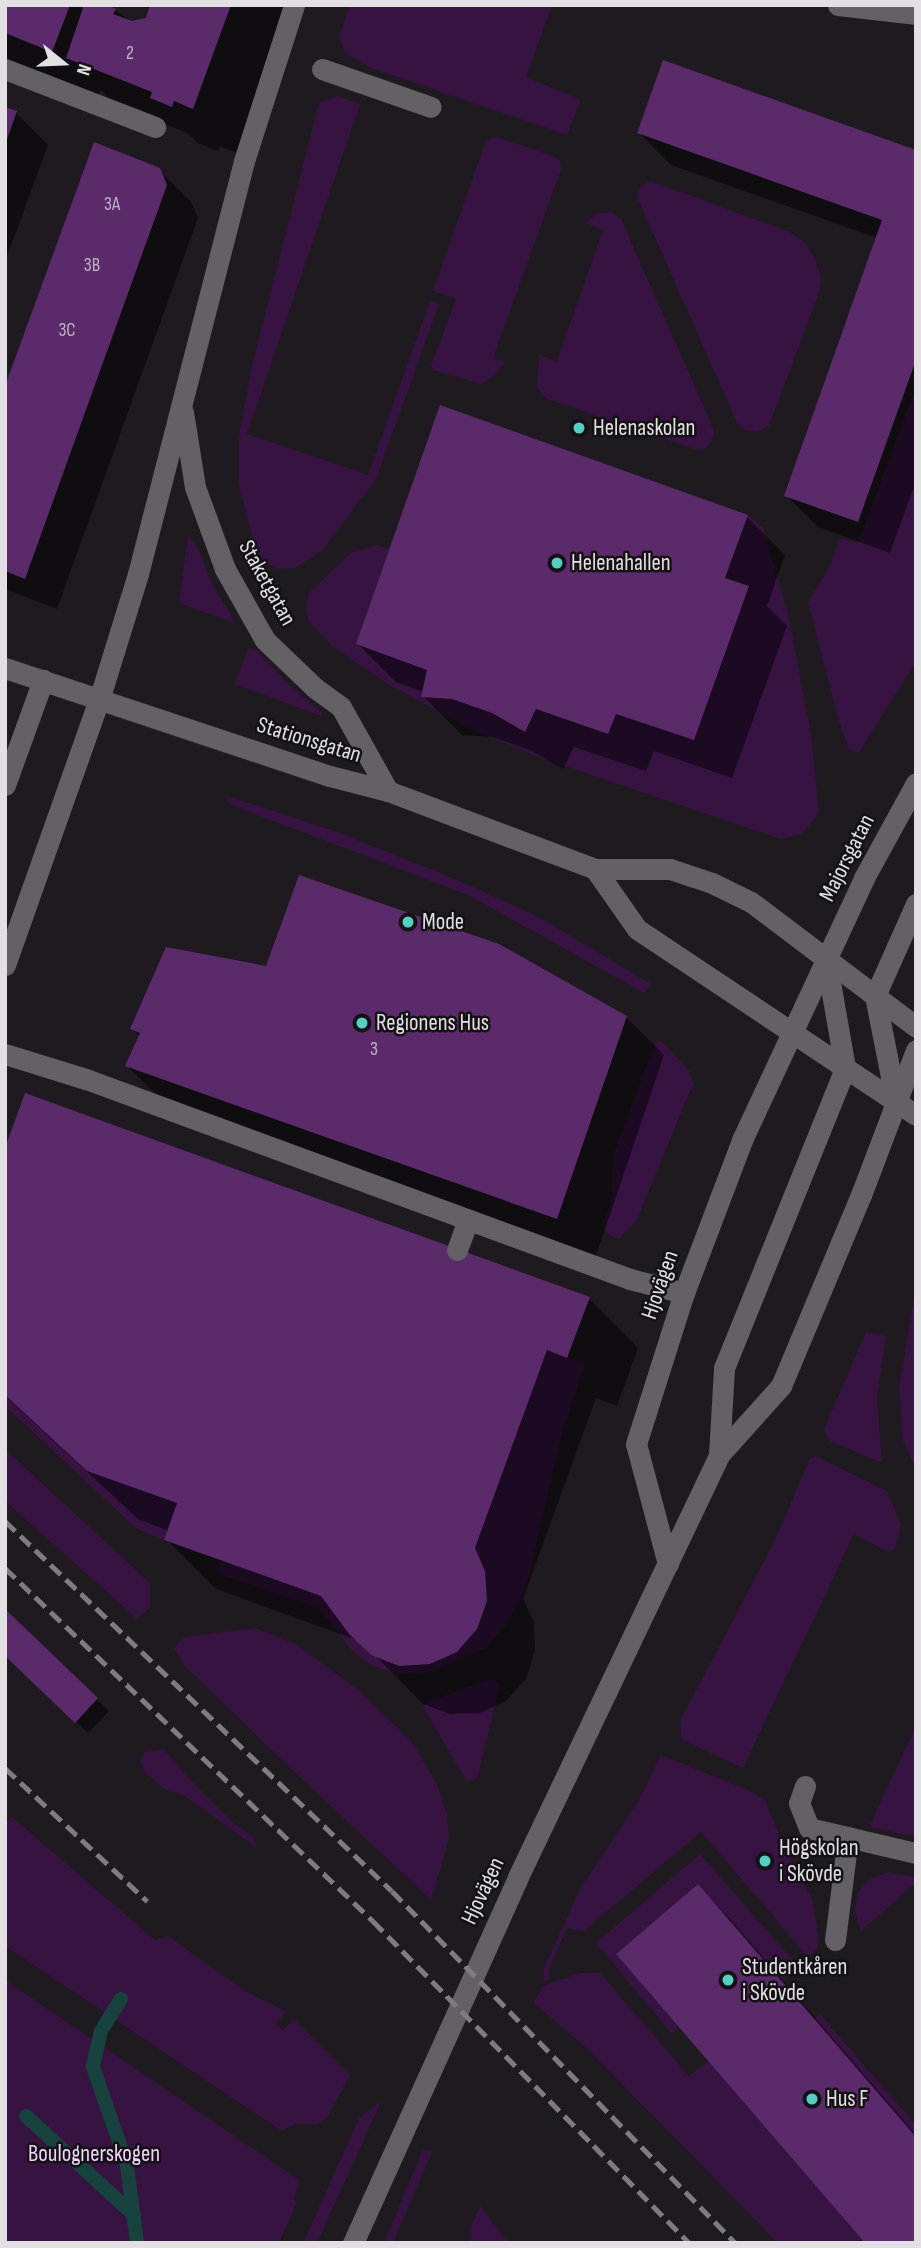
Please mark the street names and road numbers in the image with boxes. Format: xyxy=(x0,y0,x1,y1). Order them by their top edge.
street label: Staketgatan xyxy=(232,535,302,631)
street label: Stationsgatan xyxy=(253,711,365,769)
street label: Majorsgatan xyxy=(813,810,881,906)
street label: Hjovägen xyxy=(635,1247,685,1323)
street label: Hjovägen xyxy=(456,1853,510,1929)

